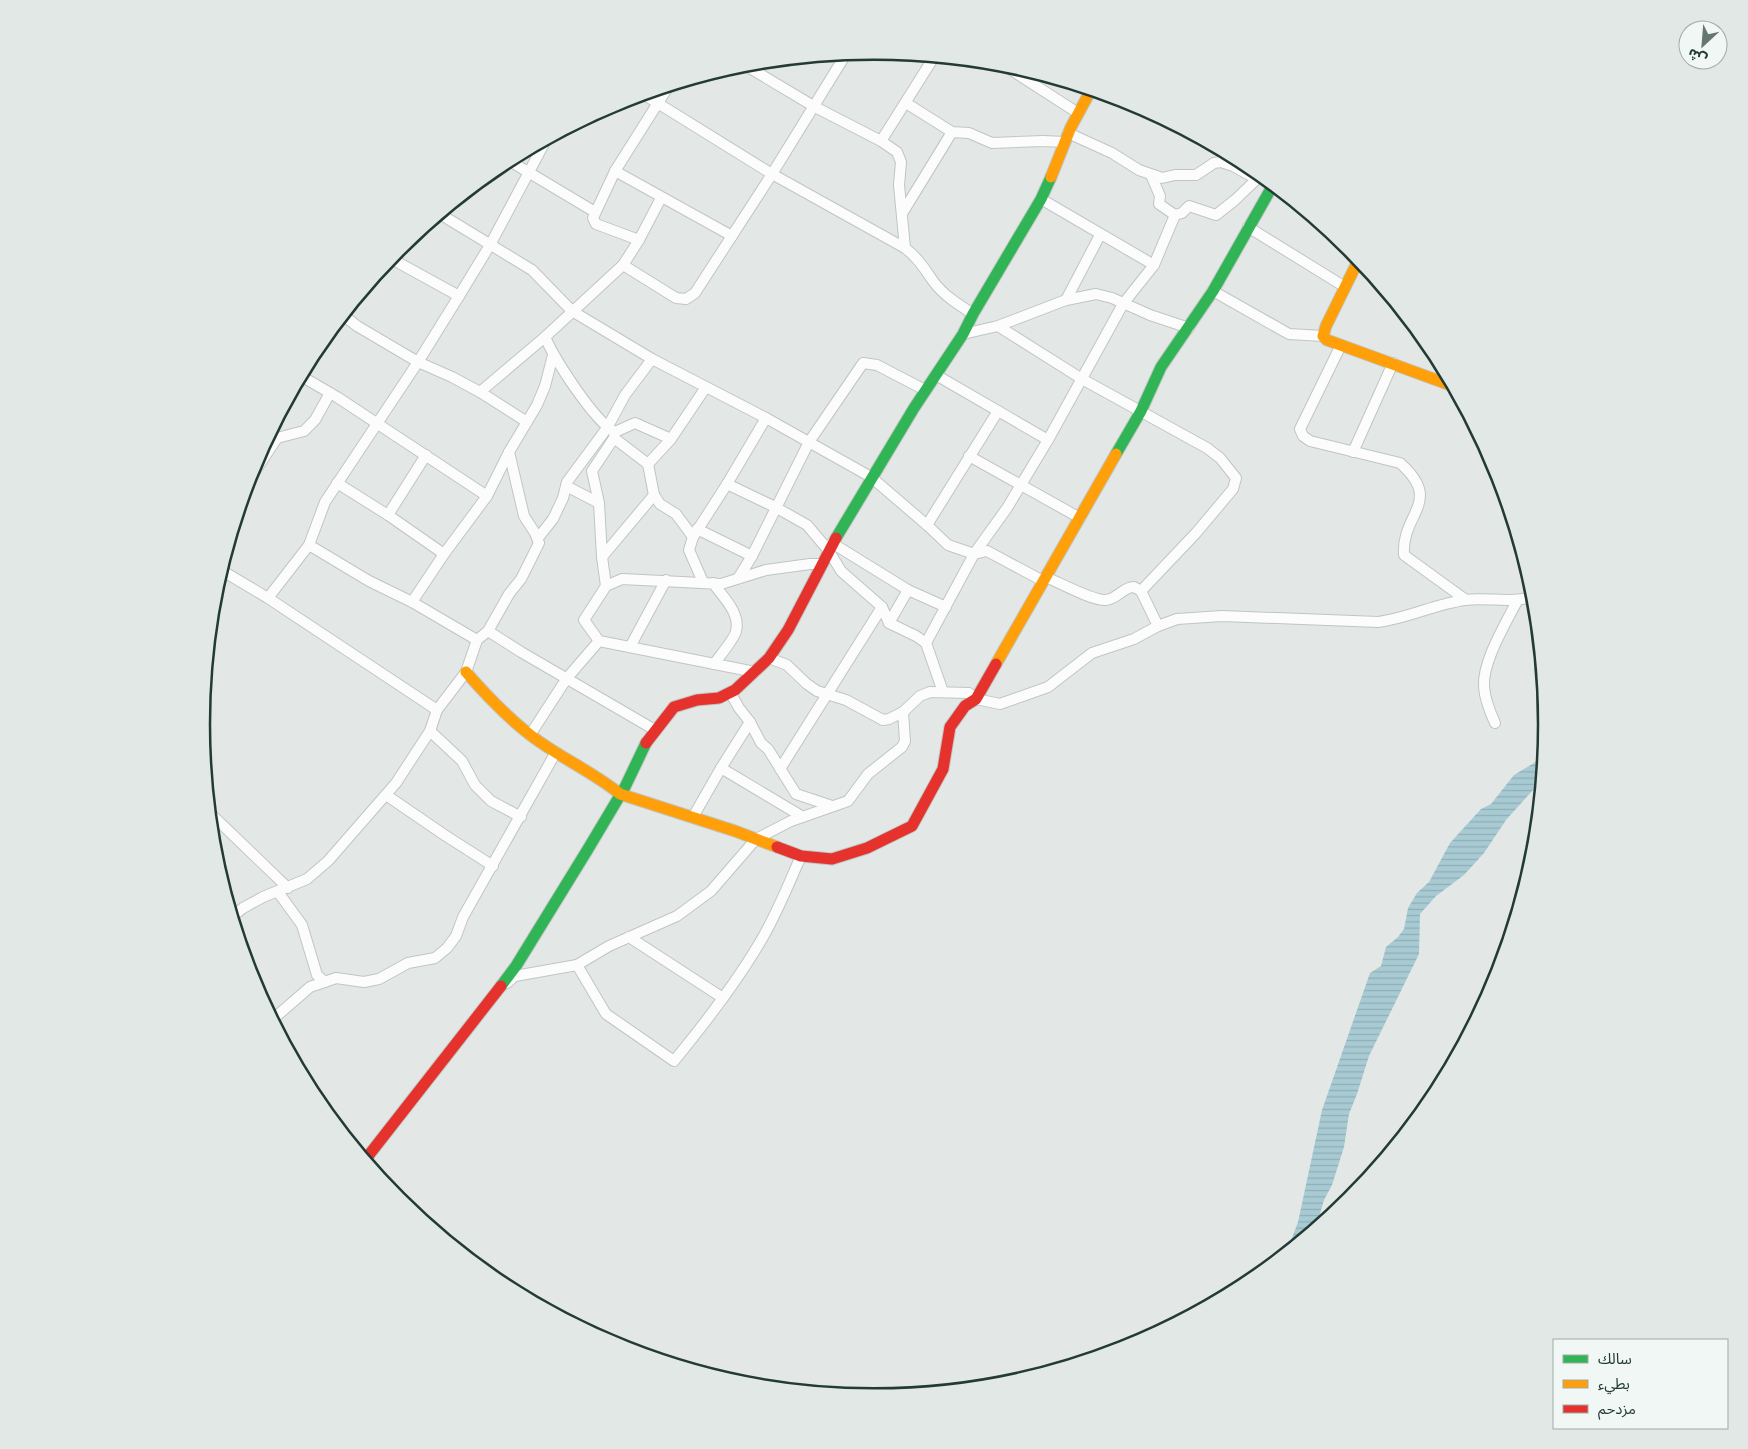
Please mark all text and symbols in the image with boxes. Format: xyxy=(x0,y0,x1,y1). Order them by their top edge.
north arrow xyxy=(1678,20,1728,70)
text: ش xyxy=(1685,45,1709,69)
legend xyxy=(1553,1339,1728,1429)
text: سالك xyxy=(1598,1349,1632,1368)
text: بطيء xyxy=(1598,1374,1630,1395)
text: مزدحم xyxy=(1598,1399,1636,1420)

